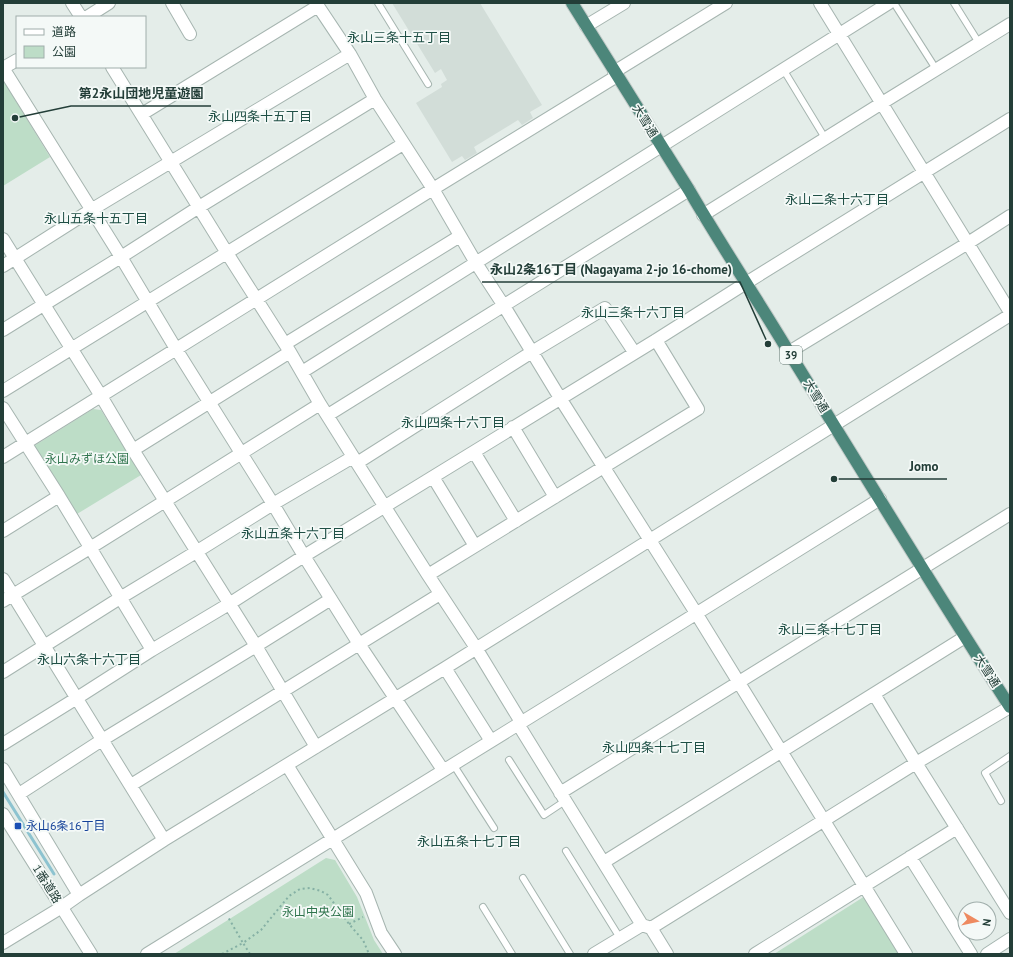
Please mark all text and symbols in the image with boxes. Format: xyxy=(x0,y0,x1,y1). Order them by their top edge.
legend xyxy=(16,16,146,68)
text: 道路 xyxy=(52,24,76,39)
district label: 永山三条十五丁目 xyxy=(347,29,451,46)
text: 公園 xyxy=(52,44,76,59)
callout: 第2永山団地児童遊園 xyxy=(71,81,211,106)
text: 第2永山団地児童遊園 xyxy=(79,85,203,102)
street label: 大雪通 xyxy=(630,101,661,140)
district label: 永山四条十五丁目 xyxy=(208,108,312,125)
district label: 永山二条十六丁目 xyxy=(785,191,889,208)
district label: 永山五条十五丁目 xyxy=(44,210,148,227)
callout: 永山2条16丁目 (Nagayama 2-jo 16-chome) xyxy=(482,257,740,282)
text: 永山2条16丁目 (Nagayama 2-jo 16-chome) xyxy=(490,261,732,278)
district label: 永山三条十六丁目 xyxy=(581,304,685,321)
road number: 39 xyxy=(780,346,802,364)
street label: 大雪通 xyxy=(801,376,832,415)
district label: 永山四条十六丁目 xyxy=(401,414,505,431)
park label: 永山みずほ公園 xyxy=(45,451,129,466)
callout: Jomo xyxy=(902,454,947,479)
text: Jomo xyxy=(909,458,938,475)
district label: 永山五条十六丁目 xyxy=(241,525,345,542)
district label: 永山三条十七丁目 xyxy=(778,621,882,638)
district label: 永山六条十六丁目 xyxy=(37,651,141,668)
street label: 大雪通 xyxy=(971,652,1004,690)
district label: 永山四条十七丁目 xyxy=(602,739,706,756)
place label: 永山6条16丁目 xyxy=(26,818,106,833)
marker: 永山6条16丁目 xyxy=(13,821,23,831)
district label: 永山五条十七丁目 xyxy=(417,833,521,850)
street label: 1番道路 xyxy=(30,862,65,906)
north arrow xyxy=(957,901,997,941)
park label: 永山中央公園 xyxy=(282,904,354,919)
text: N xyxy=(979,918,994,927)

